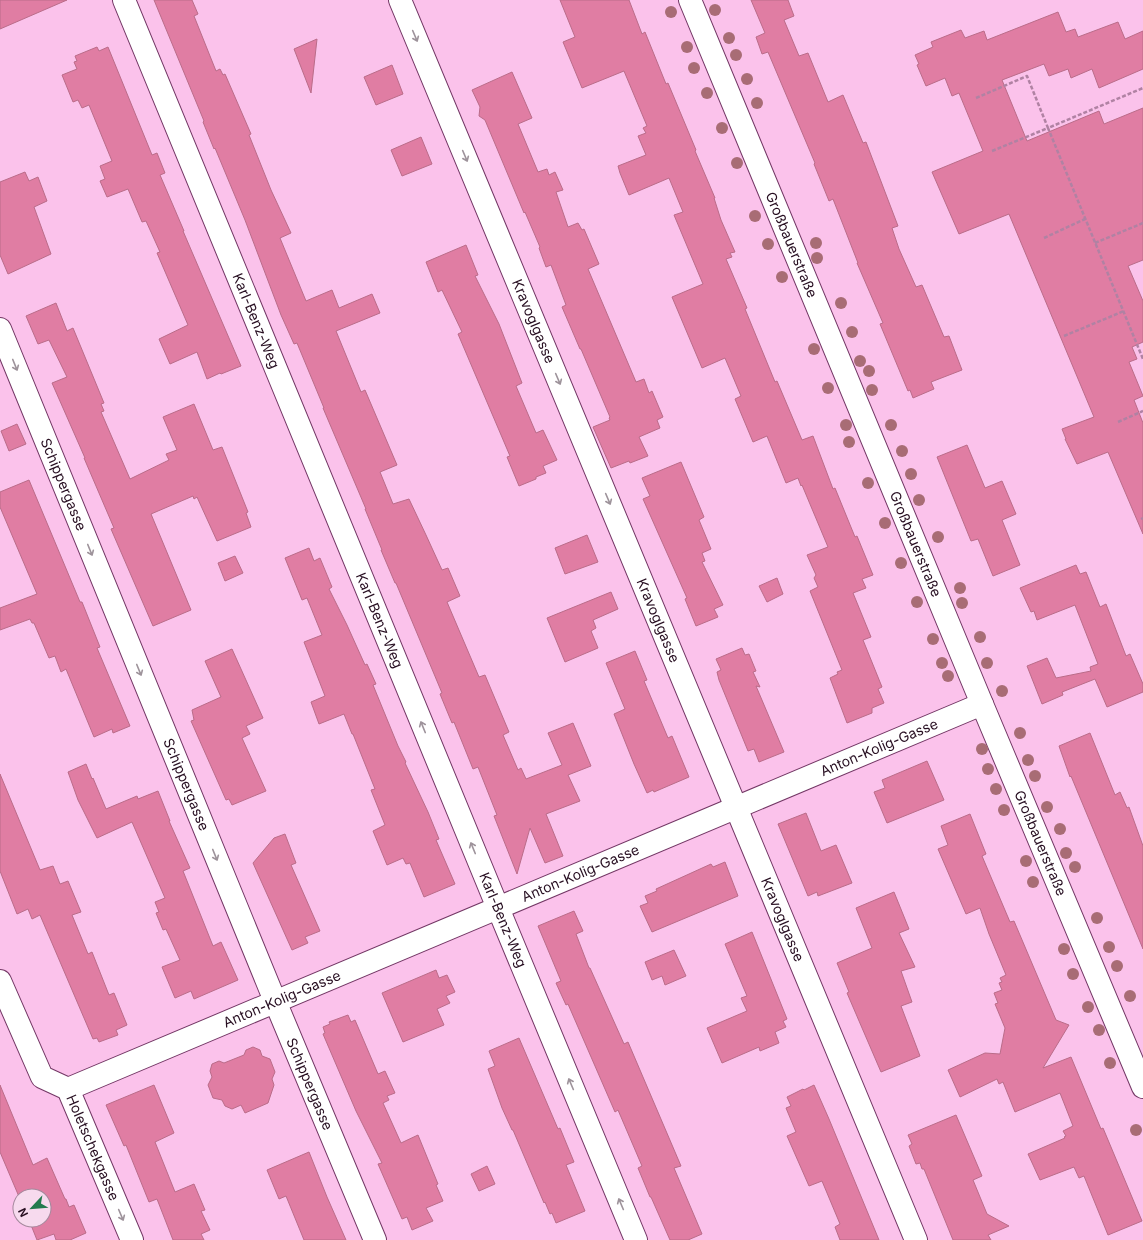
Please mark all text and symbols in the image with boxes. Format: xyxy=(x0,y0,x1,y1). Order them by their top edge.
one-way arrow xyxy=(412,30,420,42)
one-way arrow xyxy=(462,150,470,162)
street label: Großbauerstraße xyxy=(763,189,821,300)
street label: Karl-Benz-Weg xyxy=(229,270,284,371)
street label: Kravoglgasse xyxy=(509,276,559,366)
one-way arrow xyxy=(11,358,19,370)
one-way arrow xyxy=(555,373,563,385)
street label: Schippergasse xyxy=(38,436,91,533)
street label: Großbauerstraße xyxy=(887,488,946,599)
one-way arrow xyxy=(605,493,613,505)
one-way arrow xyxy=(87,543,95,555)
street label: Karl-Benz-Weg xyxy=(353,570,407,670)
street label: Kravoglgasse xyxy=(634,576,684,665)
one-way arrow xyxy=(136,664,144,676)
street label: Anton-Kolig-Gasse xyxy=(817,715,940,779)
one-way arrow xyxy=(419,722,427,734)
street label: Schippergasse xyxy=(160,735,213,833)
street label: Großbauerstraße xyxy=(1011,788,1071,898)
street label: Anton-Kolig-Gasse xyxy=(519,840,642,905)
one-way arrow xyxy=(469,842,476,854)
one-way arrow xyxy=(212,849,219,861)
street label: Karl-Benz-Weg xyxy=(476,870,531,970)
street label: Kravoglgasse xyxy=(758,875,808,964)
street label: Anton-Kolig-Gasse xyxy=(220,966,343,1031)
street label: Schippergasse xyxy=(283,1035,337,1132)
one-way arrow xyxy=(567,1079,575,1091)
street label: Holetschekgasse xyxy=(63,1092,123,1203)
north arrow xyxy=(12,1188,52,1228)
one-way arrow xyxy=(617,1198,625,1210)
text: N xyxy=(15,1206,31,1219)
one-way arrow xyxy=(118,1208,126,1220)

